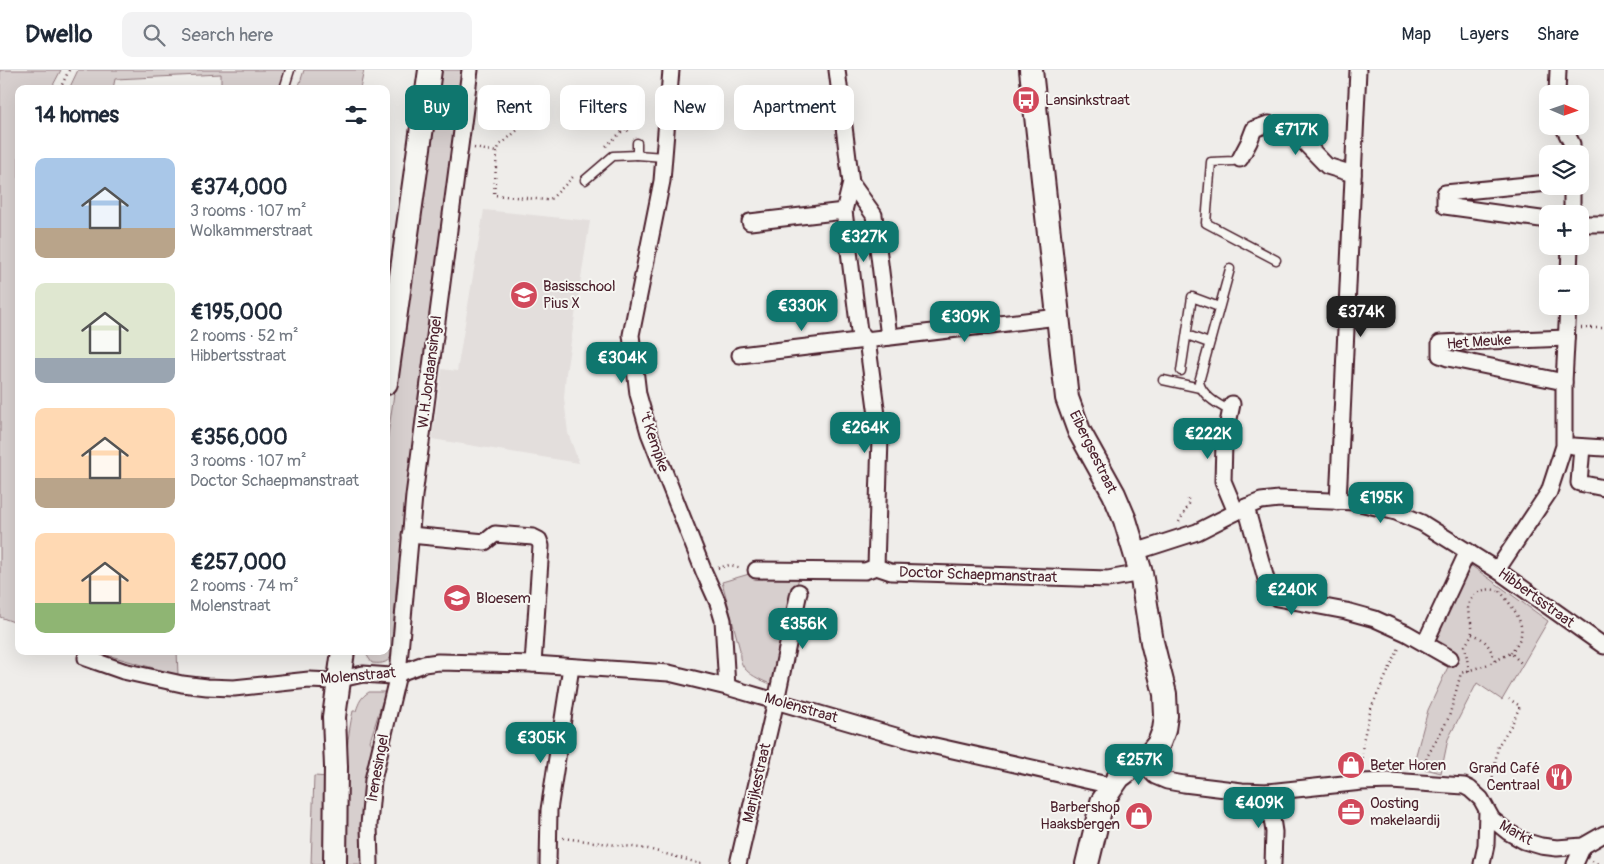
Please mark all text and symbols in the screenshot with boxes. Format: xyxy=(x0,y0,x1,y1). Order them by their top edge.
search box xyxy=(122,12,472,57)
text: Dwello xyxy=(25,20,92,49)
icon: search xyxy=(140,21,168,49)
text: Search here xyxy=(180,23,273,47)
text: Map xyxy=(1402,23,1431,46)
text: Layers xyxy=(1459,23,1509,46)
text: Share xyxy=(1537,23,1579,46)
chip: Buy xyxy=(405,85,468,130)
chip: Rent xyxy=(478,85,550,130)
chip: Filters xyxy=(560,85,645,130)
chip: New xyxy=(655,85,724,130)
chip: Apartment xyxy=(734,85,854,130)
bus stop icon: Lansinkstraat xyxy=(1011,85,1041,115)
north arrow xyxy=(1539,85,1589,135)
map controls xyxy=(1539,85,1589,315)
place label: Lansinkstraat xyxy=(1045,91,1131,110)
icon: filters xyxy=(342,101,370,129)
text: 14 homes xyxy=(35,102,119,129)
pin: €717K xyxy=(1261,114,1331,156)
text: €717K xyxy=(1274,120,1318,140)
button: layers xyxy=(1539,145,1589,195)
text: €374,000 xyxy=(190,174,287,201)
icon: home xyxy=(75,178,135,238)
text: 3 rooms · 107 m² xyxy=(190,201,307,221)
button: + xyxy=(1539,205,1589,255)
pin: €327K xyxy=(829,220,899,263)
text: Wolkammerstraat xyxy=(190,221,312,241)
text: €327K xyxy=(841,227,887,247)
button: − xyxy=(1539,265,1589,315)
place label: Basisschool Pius X xyxy=(543,277,616,313)
school or university icon: Basisschool Pius X xyxy=(509,280,539,310)
pin: €330K xyxy=(767,290,837,332)
text: €330K xyxy=(778,296,827,316)
pin: €374K xyxy=(1326,296,1396,338)
text: €195,000 xyxy=(190,299,283,326)
pin: €309K xyxy=(930,300,1000,343)
text: €374K xyxy=(1338,302,1384,322)
icon: home xyxy=(75,303,135,363)
text: €309K xyxy=(941,307,989,327)
street label: W.H.Jordaansingel xyxy=(414,314,446,430)
text: 2 rooms · 52 m² xyxy=(190,326,299,346)
street label: Het Meuke xyxy=(1446,330,1513,354)
pin: €304K xyxy=(587,342,657,384)
text: Hibbertsstraat xyxy=(190,346,286,366)
text: €304K xyxy=(597,348,647,368)
street label: Eibergsestraat xyxy=(1065,407,1122,497)
street label: 't Kempke xyxy=(635,409,673,475)
pin: €264K xyxy=(830,412,900,454)
text: €264K xyxy=(841,418,889,438)
pin: €222K xyxy=(1173,418,1243,460)
text: €356,000 xyxy=(190,424,288,451)
text: €222K xyxy=(1184,424,1232,444)
icon: home xyxy=(75,428,135,488)
text: 3 rooms · 107 m² xyxy=(190,451,307,471)
text: Doctor Schaepmanstraat xyxy=(190,471,359,491)
pin: €195K xyxy=(1346,482,1416,524)
text: €195K xyxy=(1359,488,1403,508)
text: €257,000 xyxy=(190,549,286,576)
icon: home xyxy=(75,553,135,613)
street label: Doctor Schaepmanstraat xyxy=(899,563,1058,587)
street label: Hibbertsstraat xyxy=(1494,564,1579,633)
pin: €240K xyxy=(1257,574,1327,616)
text: 2 rooms · 74 m² xyxy=(190,576,299,596)
text: €240K xyxy=(1267,580,1317,600)
school or university icon: Bloesem xyxy=(442,583,472,613)
place label: Bloesem xyxy=(476,589,531,608)
text: Molenstraat xyxy=(190,596,270,616)
pin: €356K xyxy=(768,608,838,650)
text: €356K xyxy=(779,614,827,634)
street label: Molenstraat xyxy=(320,663,397,689)
street label: Molenstraat xyxy=(762,688,841,728)
pin: €305K xyxy=(506,722,576,764)
text: €305K xyxy=(517,728,565,748)
street label: Irenesingel xyxy=(363,733,393,803)
street label: Marijkestraat xyxy=(739,740,776,825)
pin: €257K xyxy=(1104,744,1174,786)
text: €257K xyxy=(1116,750,1162,770)
shop icon: Beter Horen xyxy=(1336,750,1366,780)
place label: Beter Horen xyxy=(1370,756,1446,775)
place label: Grand Café Centraal xyxy=(1469,759,1540,795)
restaurant icon: Grand Café Centraal xyxy=(1544,762,1574,792)
pin: €409K xyxy=(1224,786,1294,829)
text: €409K xyxy=(1235,793,1283,813)
place label: Oosting makelaardij xyxy=(1370,794,1440,830)
office icon: Oosting makelaardij xyxy=(1336,797,1366,827)
place label: Barbershop Haaksbergen xyxy=(1040,798,1120,834)
shop icon: Barbershop Haaksbergen xyxy=(1124,801,1154,831)
street label: Markt xyxy=(1496,816,1537,850)

